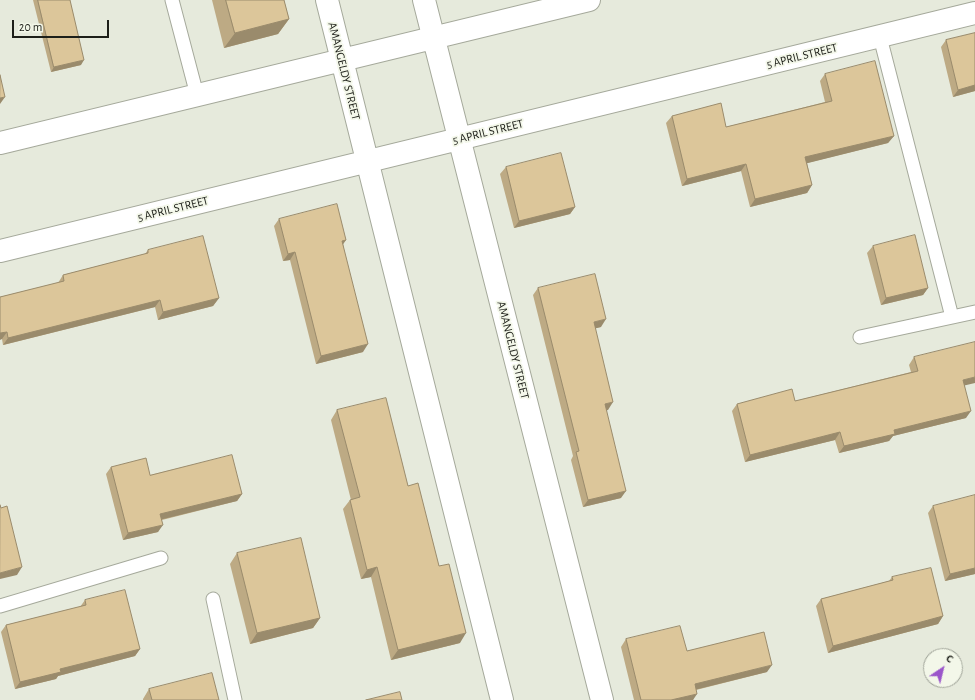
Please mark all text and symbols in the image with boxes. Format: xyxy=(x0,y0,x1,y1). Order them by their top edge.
scale bar xyxy=(14,12,111,38)
text: 20 m xyxy=(19,21,42,33)
street label: AMANGELDY STREET xyxy=(325,21,363,121)
street label: 5 APRIL STREET xyxy=(765,40,839,72)
street label: 5 APRIL STREET xyxy=(451,116,525,148)
street label: 5 APRIL STREET xyxy=(136,193,210,225)
street label: AMANGELDY STREET xyxy=(494,300,532,400)
north arrow xyxy=(923,648,963,688)
text: С xyxy=(944,652,955,665)

